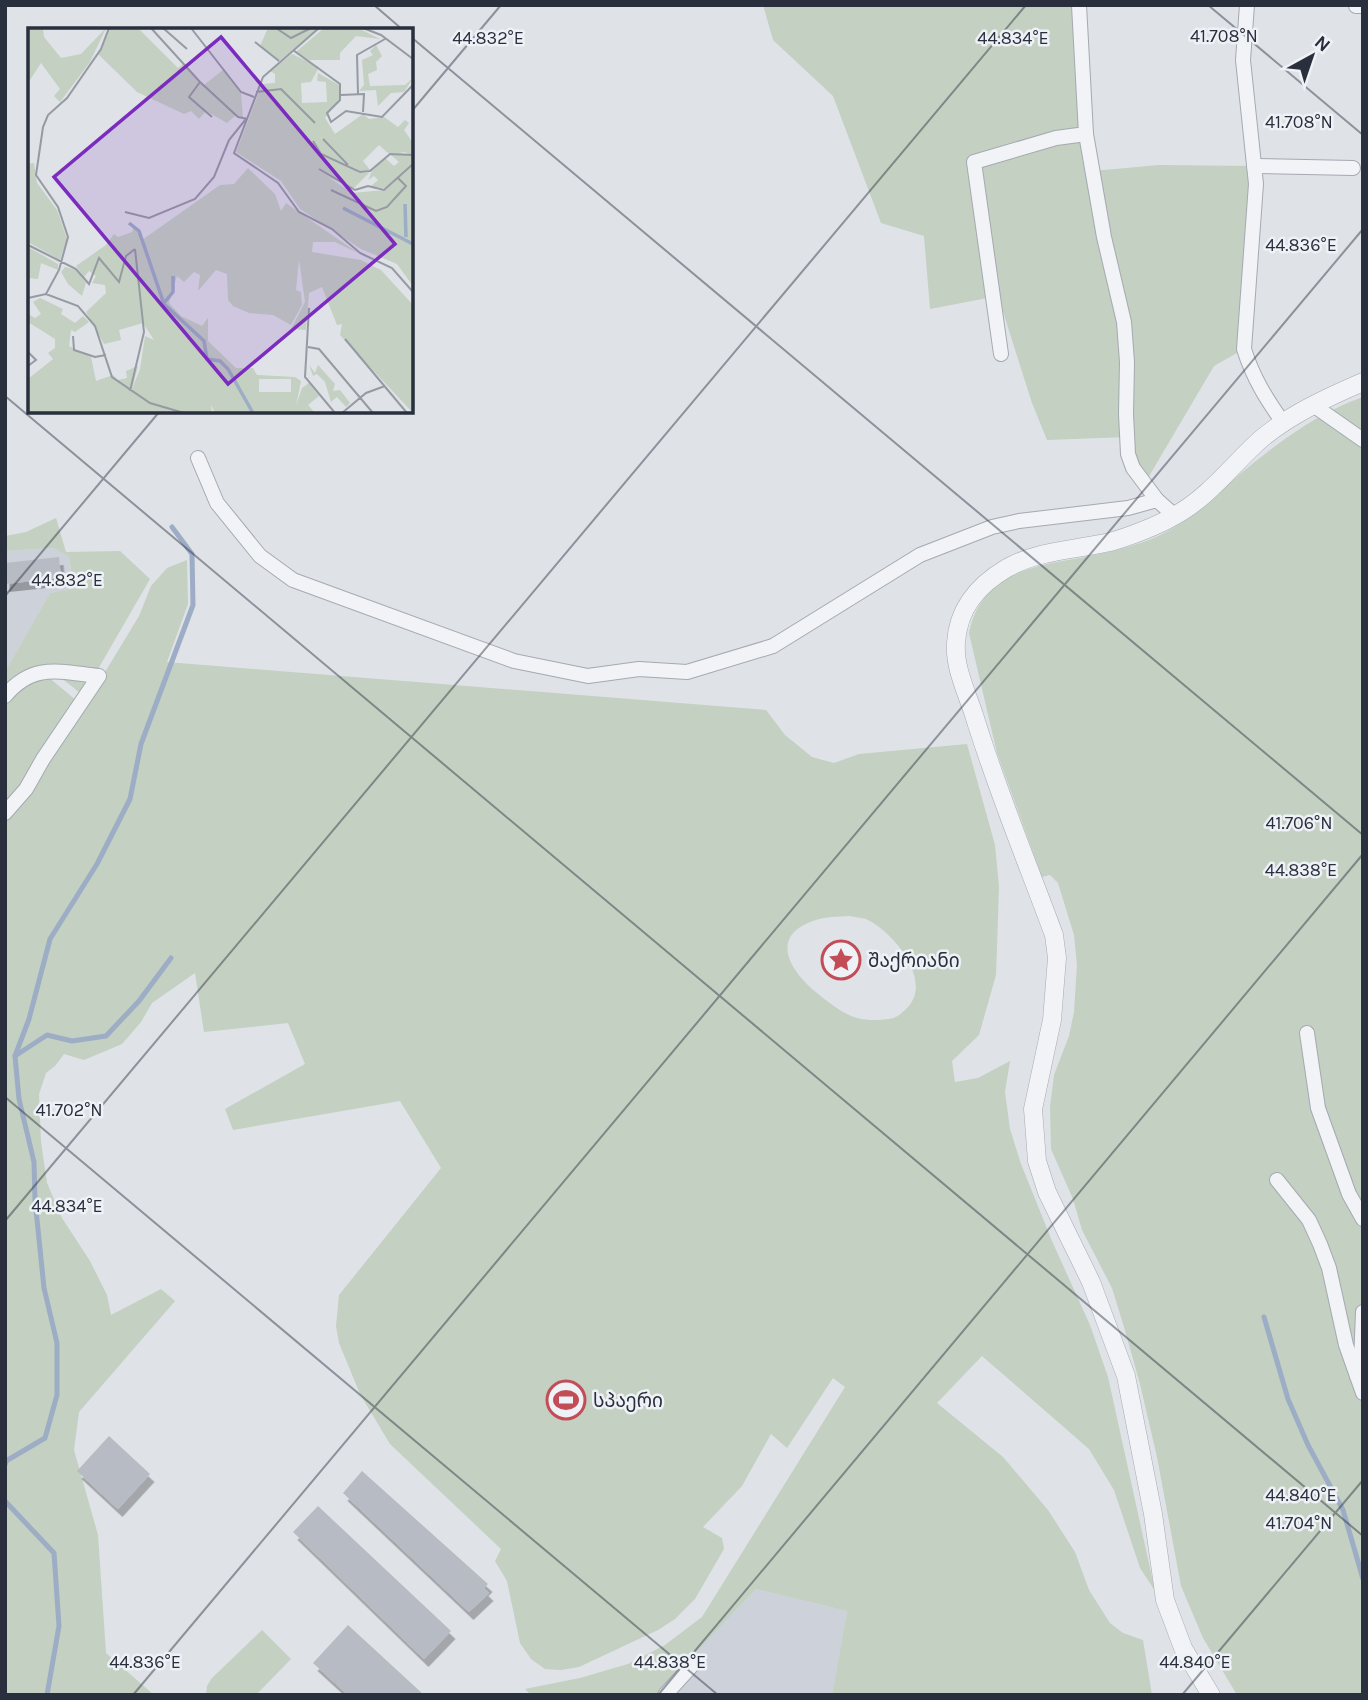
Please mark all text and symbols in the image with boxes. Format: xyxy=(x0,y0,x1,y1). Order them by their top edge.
north arrow xyxy=(1277,21,1347,91)
text: 41.708°N xyxy=(1190,25,1258,47)
text: 44.832°E xyxy=(452,27,524,49)
text: 44.834°E xyxy=(977,27,1049,49)
inset map xyxy=(28,28,413,413)
text: N xyxy=(1310,31,1335,57)
text: 41.708°N xyxy=(1265,111,1333,133)
text: 44.836°E xyxy=(1265,234,1337,256)
text: 44.832°E xyxy=(31,569,103,591)
text: 41.706°N xyxy=(1265,812,1333,834)
text: 44.838°E xyxy=(1265,859,1337,881)
place icon: შაქრიანი xyxy=(820,939,862,981)
place label: შაქრიანი xyxy=(868,950,960,972)
text: 41.702°N xyxy=(35,1099,103,1121)
text: 44.834°E xyxy=(31,1195,103,1217)
sports icon: სპაერი xyxy=(545,1379,587,1421)
place label: სპაერი xyxy=(593,1390,663,1412)
text: 44.840°E xyxy=(1265,1484,1337,1506)
text: 41.704°N xyxy=(1266,1512,1332,1534)
text: 44.836°E xyxy=(109,1651,181,1673)
text: 44.838°E xyxy=(634,1651,706,1673)
text: 44.840°E xyxy=(1159,1651,1231,1673)

